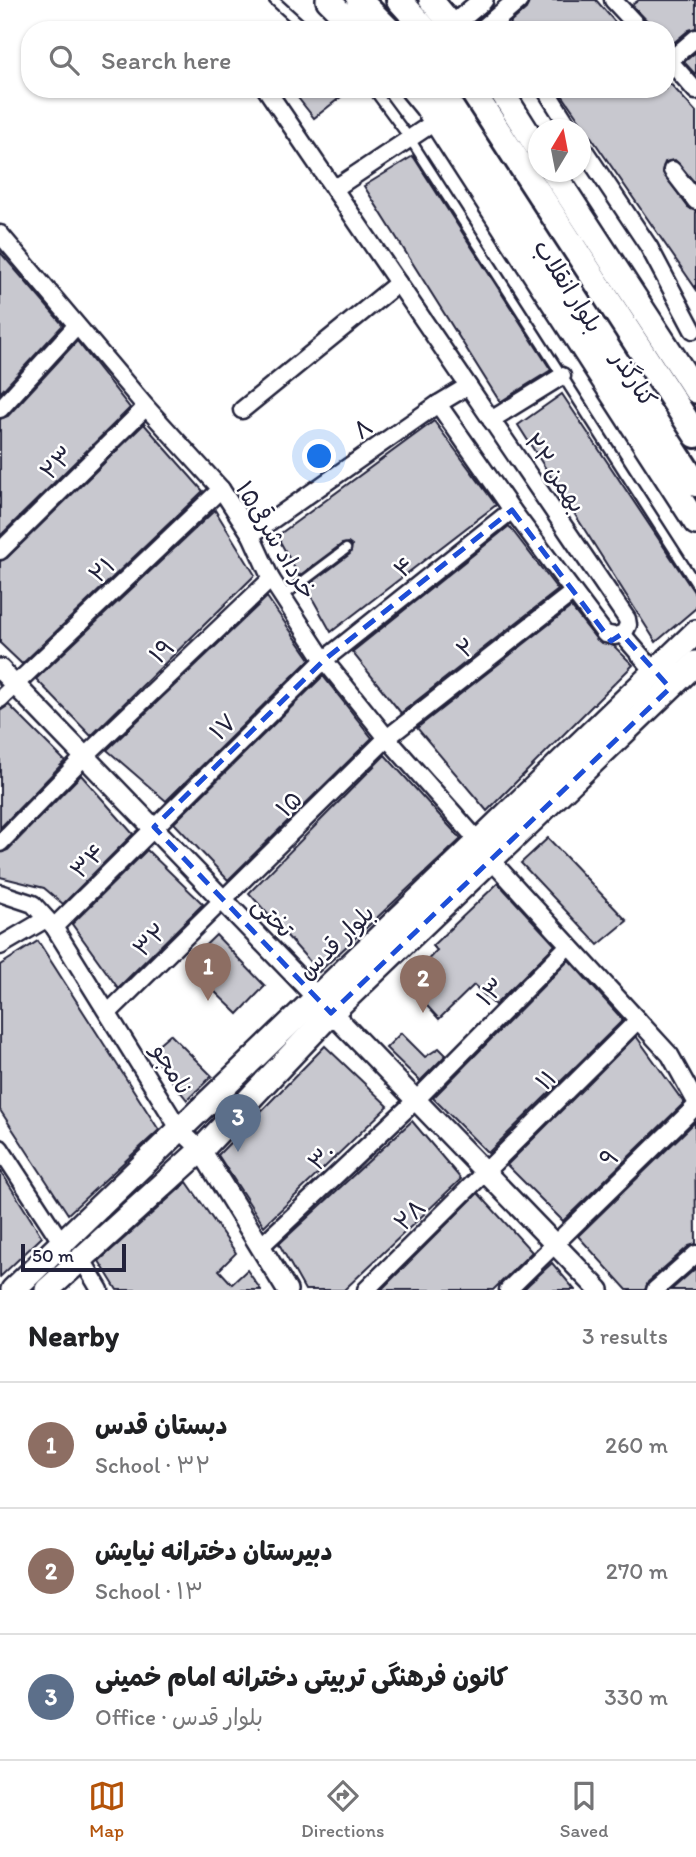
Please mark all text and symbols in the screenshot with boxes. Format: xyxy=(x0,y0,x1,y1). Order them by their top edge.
search box xyxy=(21,21,675,98)
icon: search xyxy=(45,41,83,79)
text: Search here xyxy=(101,44,231,76)
north arrow xyxy=(528,119,591,182)
street label: بلوار انقلاب xyxy=(527,234,609,338)
street label: کنارگذر xyxy=(605,343,663,412)
street label: ۸ xyxy=(348,412,378,445)
street label: ۲۲ بهمن xyxy=(518,427,592,518)
your location xyxy=(302,439,336,473)
street label: ۲۳ xyxy=(34,440,80,486)
street label: ۱۵خرداد شرقی xyxy=(230,475,323,604)
street label: ۴ xyxy=(388,550,420,584)
street label: ۲۱ xyxy=(83,551,121,589)
street label: ۲ xyxy=(450,631,481,664)
street label: ۱۹ xyxy=(143,632,180,669)
street label: ۱۷ xyxy=(203,707,242,746)
street label: ۱۵ xyxy=(269,784,308,823)
street label: ۳۴ xyxy=(64,837,111,884)
street label: تختی xyxy=(246,890,301,945)
street label: بلوار قدس xyxy=(291,898,381,986)
street label: ۳۲ xyxy=(127,917,173,963)
pin: 1 xyxy=(185,943,231,1001)
pin: 2 xyxy=(400,955,446,1013)
street label: ۱۳ xyxy=(470,971,511,1012)
street label: نامجو xyxy=(144,1036,199,1100)
street label: ۱۱ xyxy=(529,1063,562,1096)
pin: 3 xyxy=(215,1094,261,1152)
street label: ۳۰ xyxy=(302,1137,342,1177)
street label: ۹ xyxy=(593,1142,624,1173)
street label: ۲۸ xyxy=(388,1193,432,1237)
scale bar xyxy=(21,1241,126,1273)
text: 50 m xyxy=(32,1244,74,1267)
text: Nearby xyxy=(28,1317,119,1354)
text: 3 results xyxy=(582,1322,668,1350)
text: دبستان قدس xyxy=(95,1409,228,1441)
text: 1 xyxy=(46,1431,56,1459)
text: 260 m xyxy=(605,1431,668,1459)
text: School · ۳۲ xyxy=(95,1451,211,1479)
text: دبیرستان دخترانه نیایش xyxy=(95,1535,333,1567)
text: 2 xyxy=(45,1557,57,1585)
text: 270 m xyxy=(606,1557,668,1585)
text: School · ۱۳ xyxy=(95,1577,204,1605)
text: کانون فرهنگی تربیتی دخترانه امام خمینی xyxy=(95,1661,508,1693)
text: 3 xyxy=(45,1683,57,1711)
text: 330 m xyxy=(604,1683,668,1711)
text: Office · بلوار قدس xyxy=(95,1703,263,1731)
tab: Map xyxy=(88,1777,126,1842)
tab: Directions xyxy=(301,1777,385,1842)
tab: Saved xyxy=(560,1777,608,1842)

